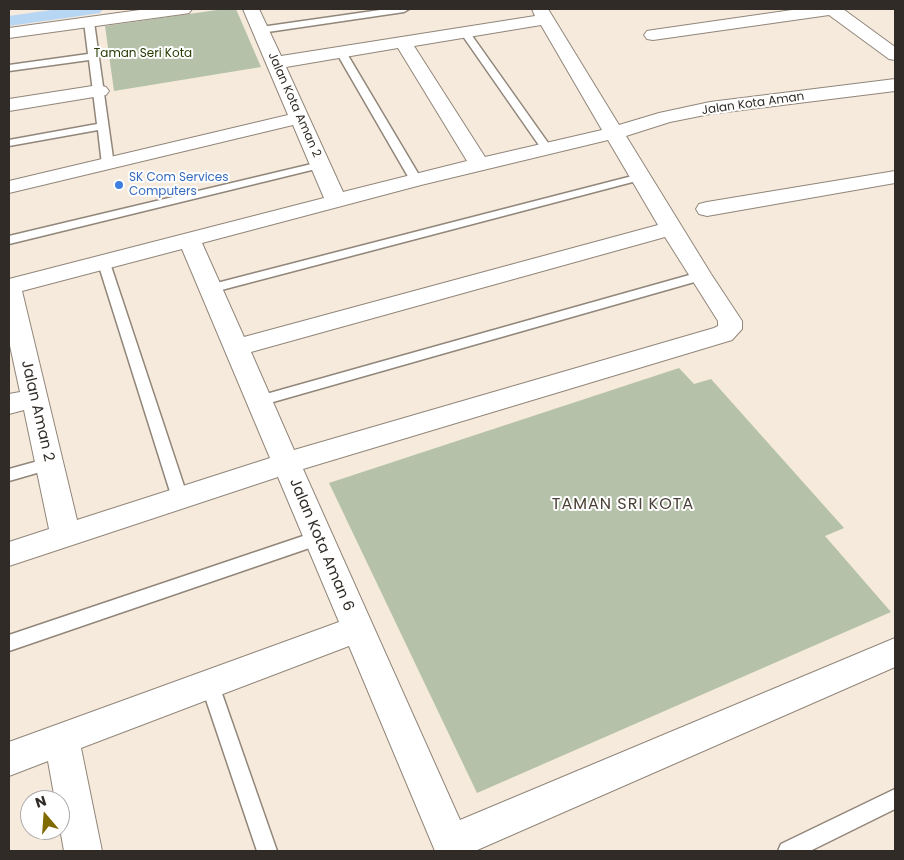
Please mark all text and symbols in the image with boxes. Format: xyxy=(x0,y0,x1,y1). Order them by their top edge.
park label: Taman Seri Kota xyxy=(94,47,192,61)
street label: Jalan Kota Aman 2 xyxy=(264,50,324,160)
street label: Jalan Kota Aman xyxy=(701,90,805,118)
place label: SK Com Services Computers xyxy=(129,171,229,199)
marker: SK Com Services Computers xyxy=(113,179,125,191)
street label: Jalan Aman 2 xyxy=(17,359,57,463)
street label: Jalan Kota Aman 6 xyxy=(285,476,357,614)
district label: TAMAN SRI KOTA xyxy=(550,495,696,515)
north arrow xyxy=(20,790,70,840)
text: N xyxy=(33,791,49,813)

